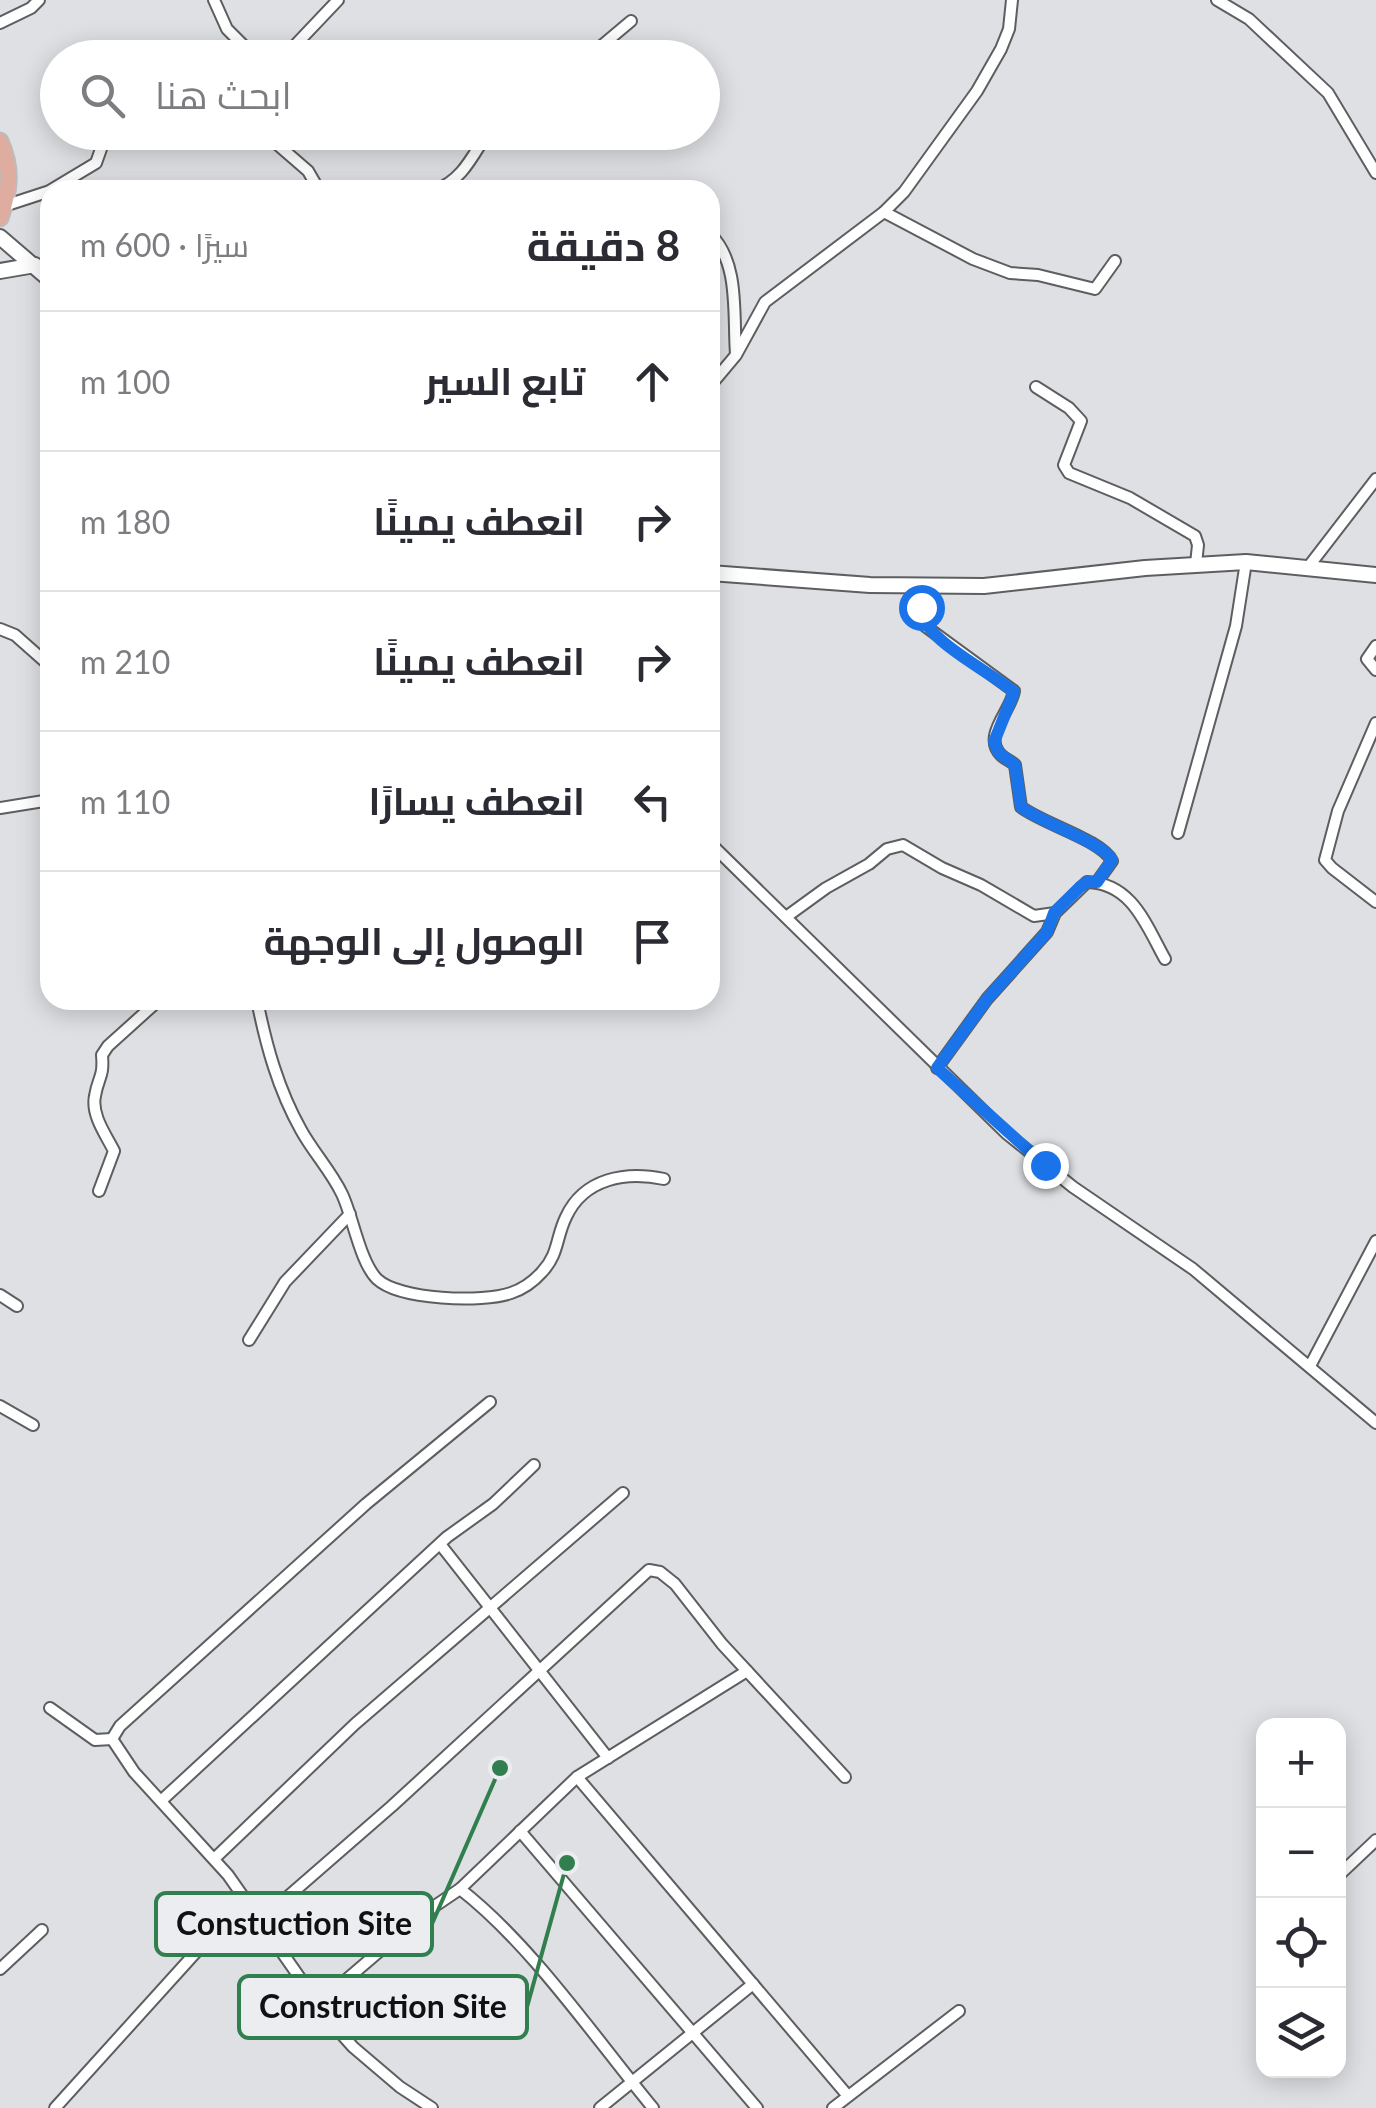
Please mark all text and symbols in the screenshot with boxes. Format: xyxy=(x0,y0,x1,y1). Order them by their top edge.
search box xyxy=(40,40,720,150)
icon: search xyxy=(75,68,130,123)
text: ابحث هنا xyxy=(155,71,292,117)
text: 8 دقيقة xyxy=(527,220,680,270)
text: سيرًا · 600 m xyxy=(80,225,249,264)
icon: ahead xyxy=(625,354,680,409)
text: تابع السير xyxy=(425,357,585,403)
text: 100 m xyxy=(80,362,170,401)
icon: right xyxy=(625,494,680,549)
text: انعطف يمينًا xyxy=(373,497,585,543)
text: 180 m xyxy=(80,502,170,541)
route start xyxy=(899,585,945,631)
icon: right xyxy=(625,634,680,689)
text: انعطف يمينًا xyxy=(373,637,585,683)
text: 210 m xyxy=(80,642,170,681)
icon: left xyxy=(625,774,680,829)
text: انعطف يسارًا xyxy=(369,777,585,823)
text: 110 m xyxy=(80,782,170,821)
icon: arrive xyxy=(625,914,680,969)
text: الوصول إلى الوجهة xyxy=(264,917,585,963)
route end xyxy=(1023,1143,1069,1189)
map controls xyxy=(1256,1718,1346,2078)
button: + xyxy=(1256,1718,1346,1808)
button: − xyxy=(1256,1808,1346,1898)
callout: Constuction Site xyxy=(156,1893,432,1955)
button: locate xyxy=(1256,1898,1346,1988)
text: Constuction Site xyxy=(176,1903,412,1942)
callout: Construction Site xyxy=(239,1976,527,2038)
text: Construction Site xyxy=(259,1986,507,2025)
button: layers xyxy=(1256,1988,1346,2078)

